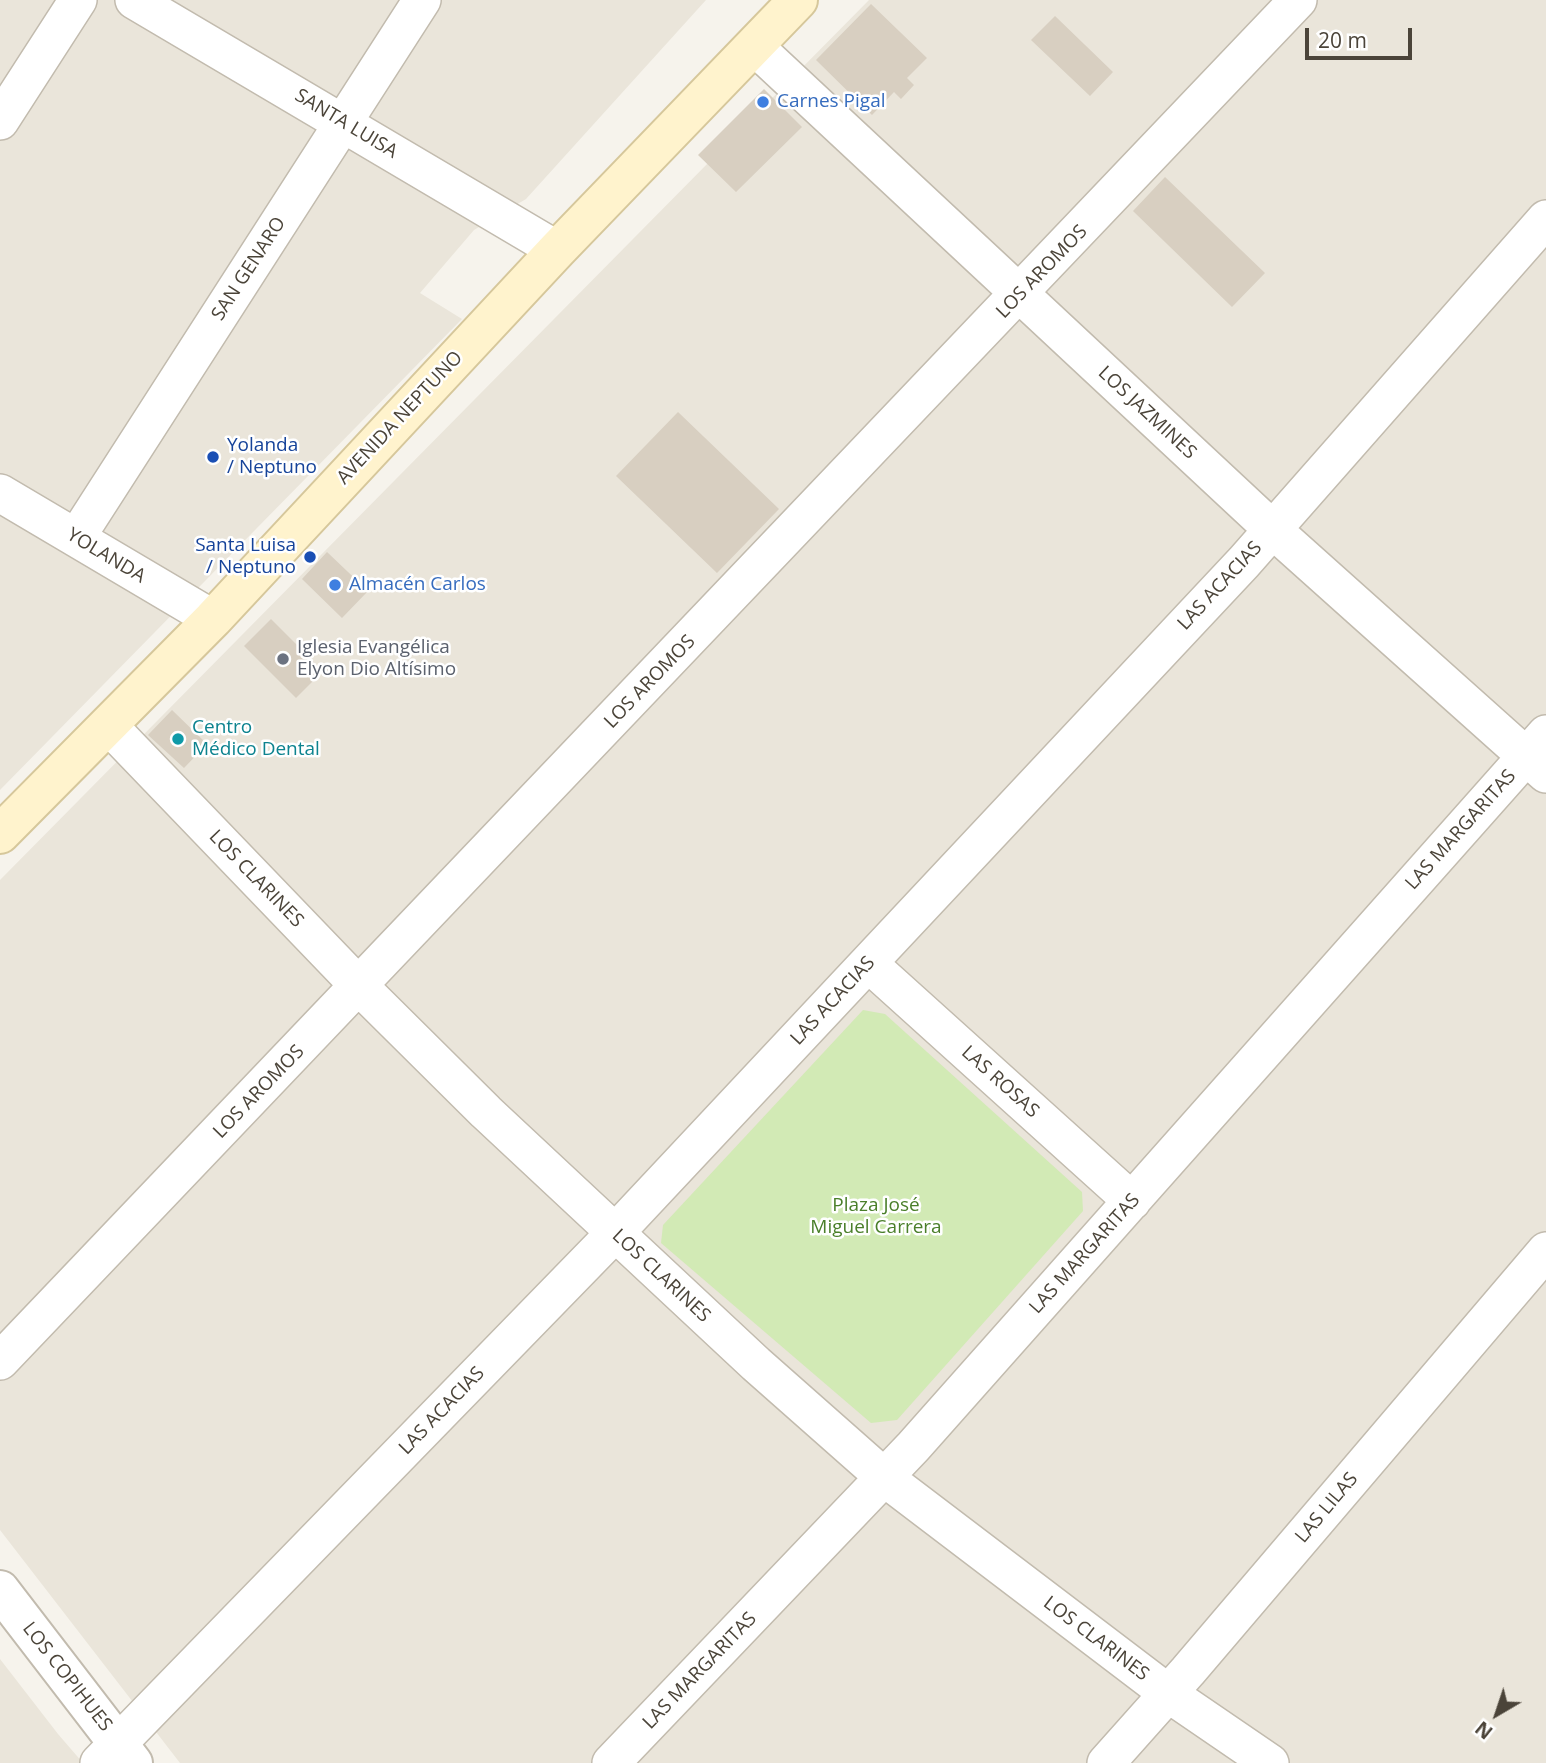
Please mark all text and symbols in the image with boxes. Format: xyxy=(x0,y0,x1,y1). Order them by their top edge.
scale bar xyxy=(1308,14,1415,58)
text: 20 m xyxy=(1318,26,1367,54)
street label: SANTA LUISA xyxy=(291,84,401,164)
place label: Carnes Pigal xyxy=(777,91,885,113)
marker: Carnes Pigal xyxy=(755,94,771,110)
street label: SAN GENARO xyxy=(207,213,291,325)
street label: LOS AROMOS xyxy=(992,221,1092,323)
street label: AVENIDA NEPTUNO xyxy=(332,347,468,489)
street label: LOS JAZMINES xyxy=(1093,362,1201,464)
place label: Yolanda / Neptuno xyxy=(227,435,317,479)
marker: Yolanda / Neptuno xyxy=(205,449,221,465)
street label: YOLANDA xyxy=(63,524,149,588)
place label: Santa Luisa / Neptuno xyxy=(195,535,296,579)
street label: LAS ACACIAS xyxy=(1173,537,1267,635)
marker: Santa Luisa / Neptuno xyxy=(302,549,318,565)
place label: Almacén Carlos xyxy=(349,574,486,596)
marker: Almacén Carlos xyxy=(327,577,343,593)
street label: LOS AROMOS xyxy=(600,631,700,733)
place label: Iglesia Evangélica Elyon Dio Altísimo xyxy=(297,637,456,681)
marker: Iglesia Evangélica Elyon Dio Altísimo xyxy=(275,651,291,667)
place label: Centro Médico Dental xyxy=(192,717,320,761)
marker: Centro Médico Dental xyxy=(170,731,186,747)
street label: LAS MARGARITAS xyxy=(1401,765,1521,895)
street label: LOS CLARINES xyxy=(204,826,308,932)
street label: LAS ACACIAS xyxy=(786,952,880,1050)
street label: LOS AROMOS xyxy=(209,1041,309,1143)
street label: LAS ROSAS xyxy=(956,1041,1044,1123)
street label: LAS MARGARITAS xyxy=(1025,1189,1145,1319)
park label: Plaza José Miguel Carrera xyxy=(810,1195,942,1239)
street label: LOS CLARINES xyxy=(607,1225,715,1327)
street label: LAS ACACIAS xyxy=(395,1362,489,1460)
street label: LAS LILAS xyxy=(1291,1468,1363,1548)
street label: LOS CLARINES xyxy=(1039,1592,1153,1686)
street label: LAS MARGARITAS xyxy=(638,1608,762,1734)
street label: LOS COPIHUES xyxy=(17,1618,117,1736)
north arrow xyxy=(1462,1679,1532,1749)
text: N xyxy=(1470,1715,1498,1745)

